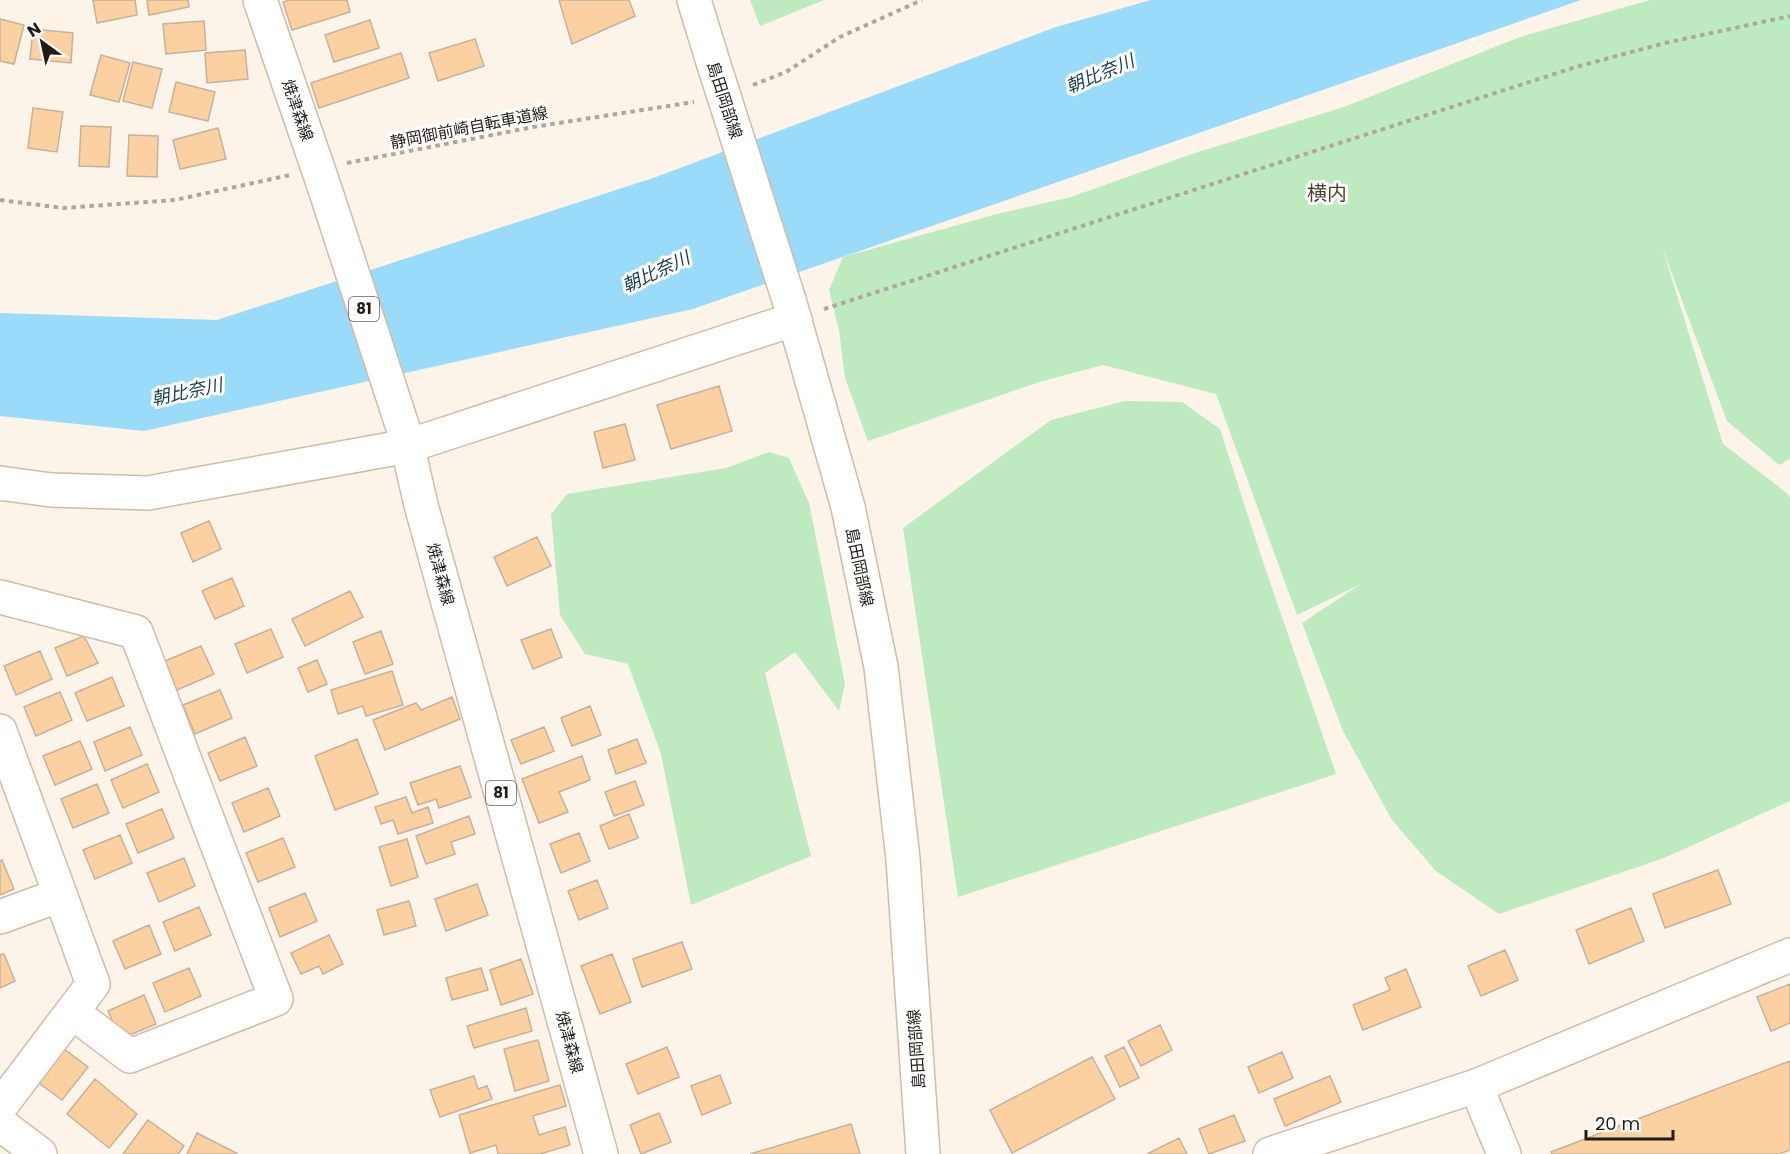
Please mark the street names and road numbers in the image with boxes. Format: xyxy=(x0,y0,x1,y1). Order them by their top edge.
street label: 島田岡部線 xyxy=(701,59,748,142)
street label: 焼津森線 xyxy=(276,76,319,144)
street label: 静岡御前崎自転車道線 xyxy=(388,101,550,154)
road number: 81 xyxy=(349,297,379,321)
street label: 島田岡部線 xyxy=(840,526,879,609)
street label: 焼津森線 xyxy=(421,540,460,608)
road number: 81 xyxy=(486,781,516,805)
street label: 焼津森線 xyxy=(550,1008,589,1076)
street label: 島田岡部線 xyxy=(902,1008,931,1090)

